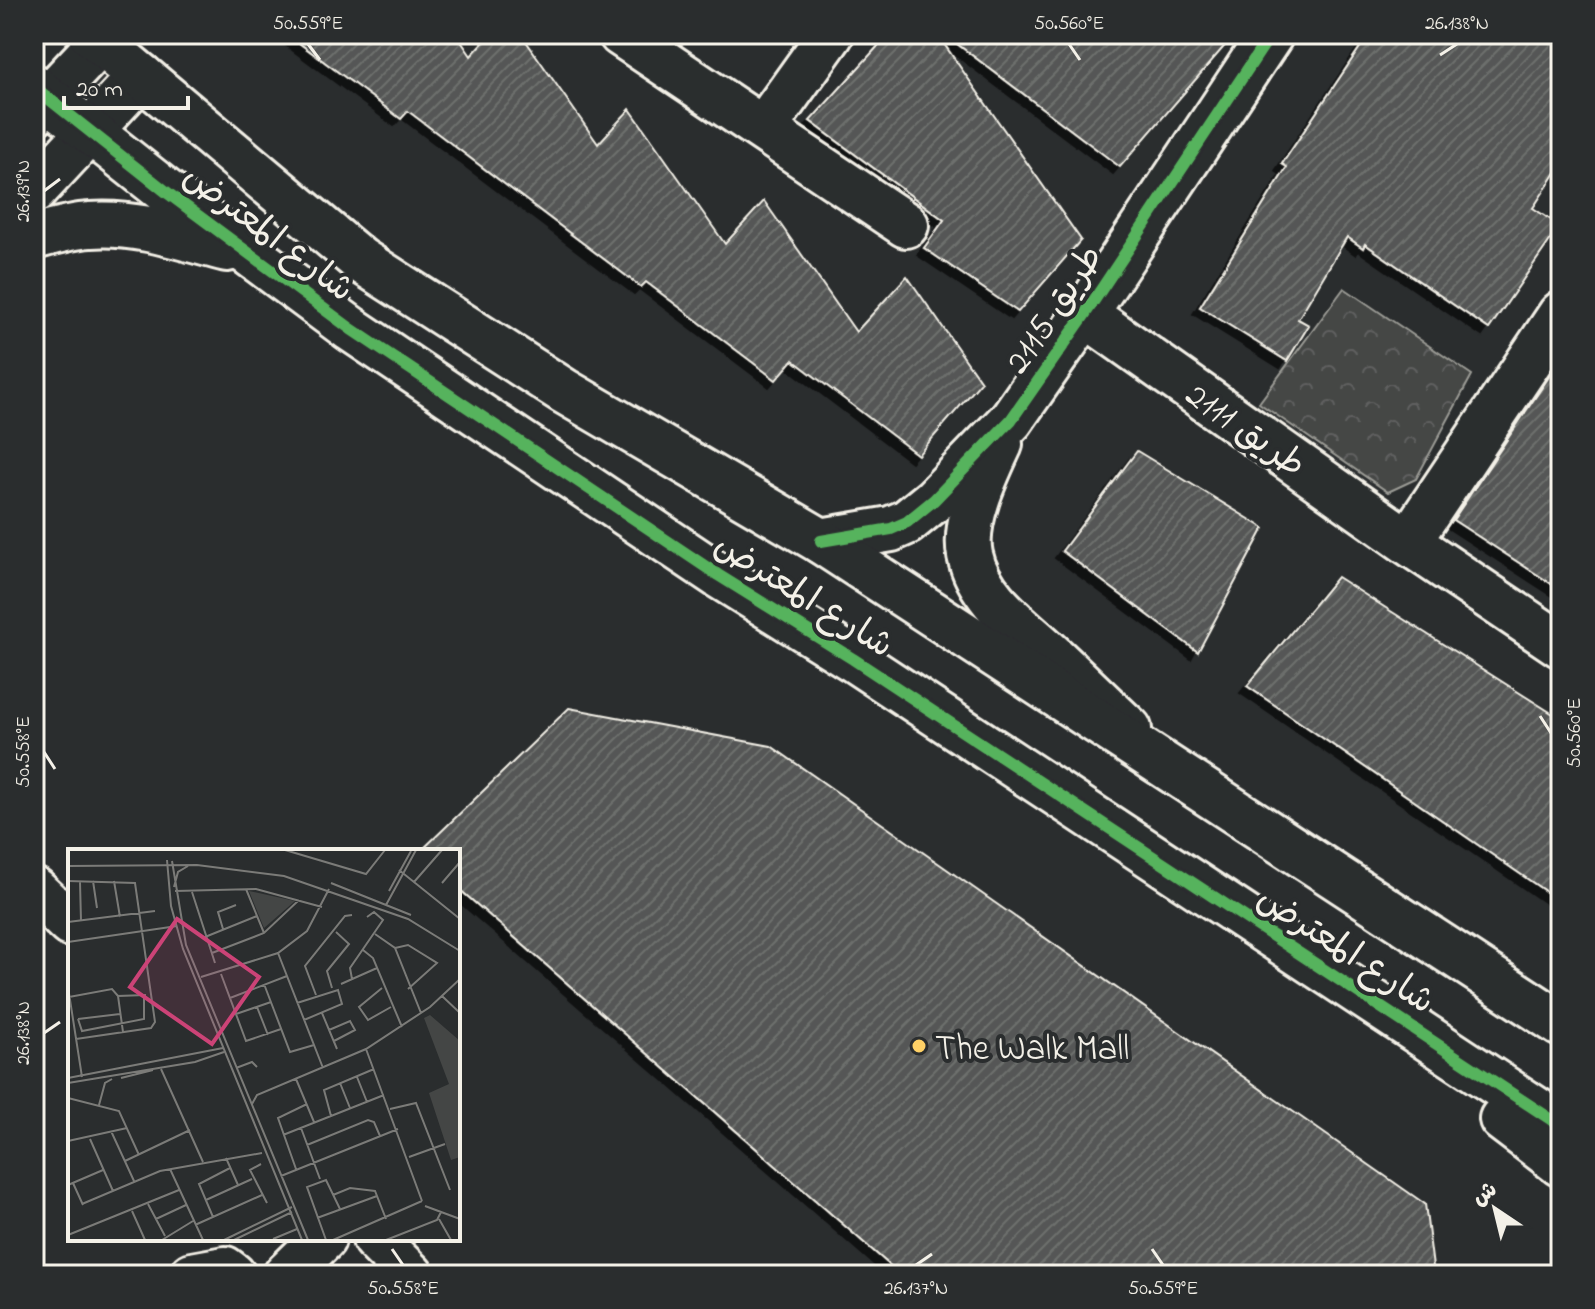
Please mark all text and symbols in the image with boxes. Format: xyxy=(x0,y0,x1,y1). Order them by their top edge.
text: 50.559°E xyxy=(273,10,343,39)
text: 50.560°E xyxy=(1034,10,1104,39)
text: 26.138°N xyxy=(1425,10,1489,39)
scale bar xyxy=(64,60,188,110)
text: 20 m xyxy=(76,73,123,108)
street label: شارع المعترض xyxy=(170,152,364,317)
text: 26.139°N xyxy=(10,160,39,222)
street label: طريق 2115 xyxy=(993,235,1119,386)
street label: طريق 2111 xyxy=(1173,371,1316,493)
street label: شارع المعترض xyxy=(702,520,903,673)
text: 50.560°E xyxy=(1561,698,1590,768)
text: 50.558°E xyxy=(10,716,39,788)
inset map xyxy=(68,849,460,1241)
street label: شارع المعترض xyxy=(1245,874,1444,1029)
text: 26.138°N xyxy=(10,1001,39,1065)
place label: The Walk Mall xyxy=(935,1024,1129,1077)
marker: The Walk Mall xyxy=(910,1037,928,1055)
north arrow xyxy=(1455,1169,1535,1249)
text: ش xyxy=(1466,1175,1504,1215)
text: 50.558°E xyxy=(367,1275,439,1304)
text: 26.137°N xyxy=(884,1275,948,1304)
text: 50.559°E xyxy=(1128,1275,1198,1304)

